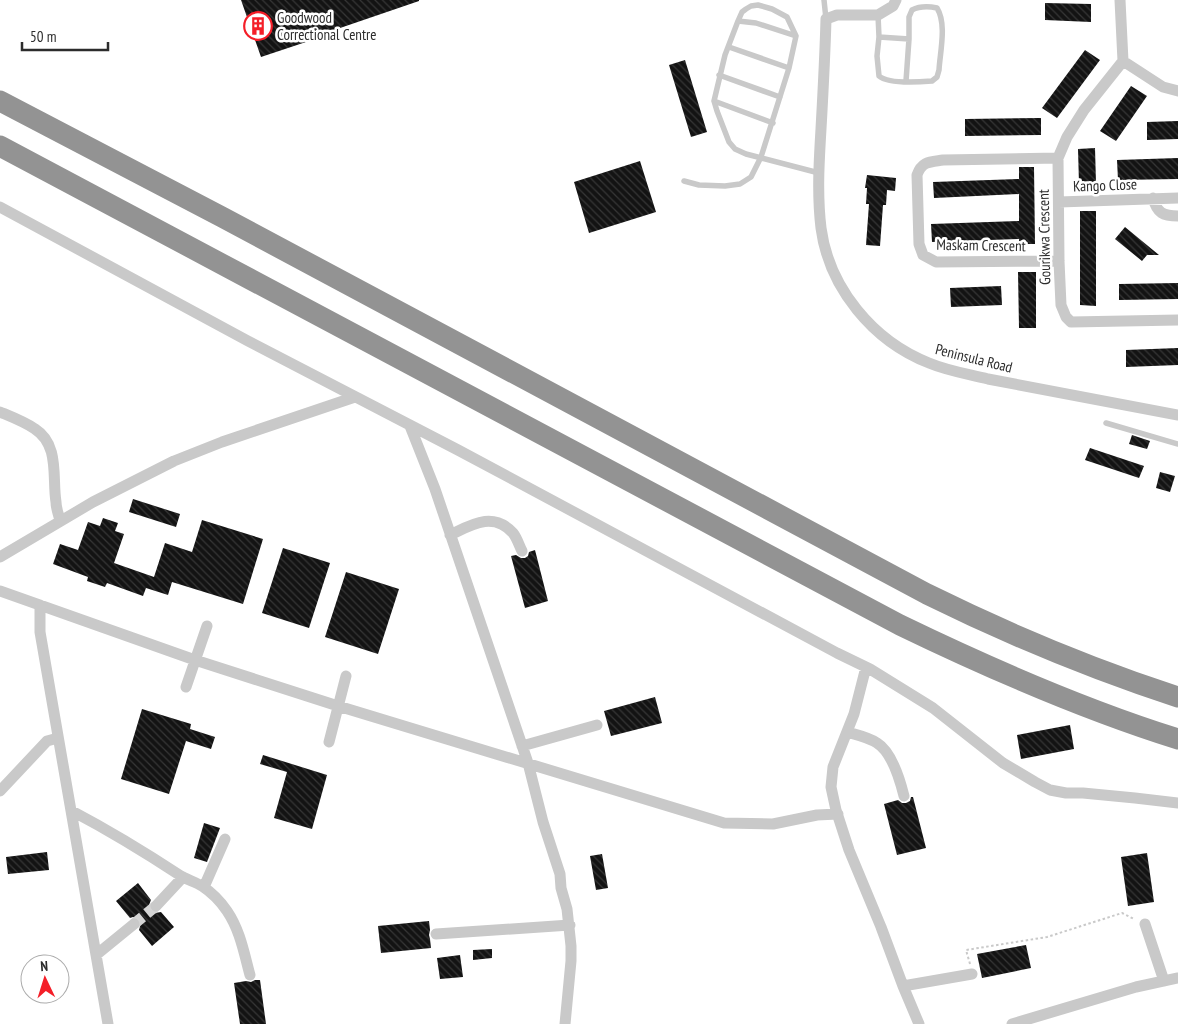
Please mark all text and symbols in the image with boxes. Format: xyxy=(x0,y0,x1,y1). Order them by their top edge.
place label: Goodwood Correctional Centre xyxy=(277,8,376,44)
building icon: Goodwood Correctional Centre xyxy=(243,11,273,41)
scale bar xyxy=(22,20,109,52)
text: 50 m xyxy=(30,27,56,46)
street label: Kango Close xyxy=(1073,174,1137,196)
street label: Gourikwa Crescent xyxy=(1034,189,1054,285)
street label: Maskam Crescent xyxy=(936,235,1026,255)
street label: Peninsula Road xyxy=(933,339,1015,377)
north arrow xyxy=(20,954,70,1004)
text: N xyxy=(40,957,48,975)

